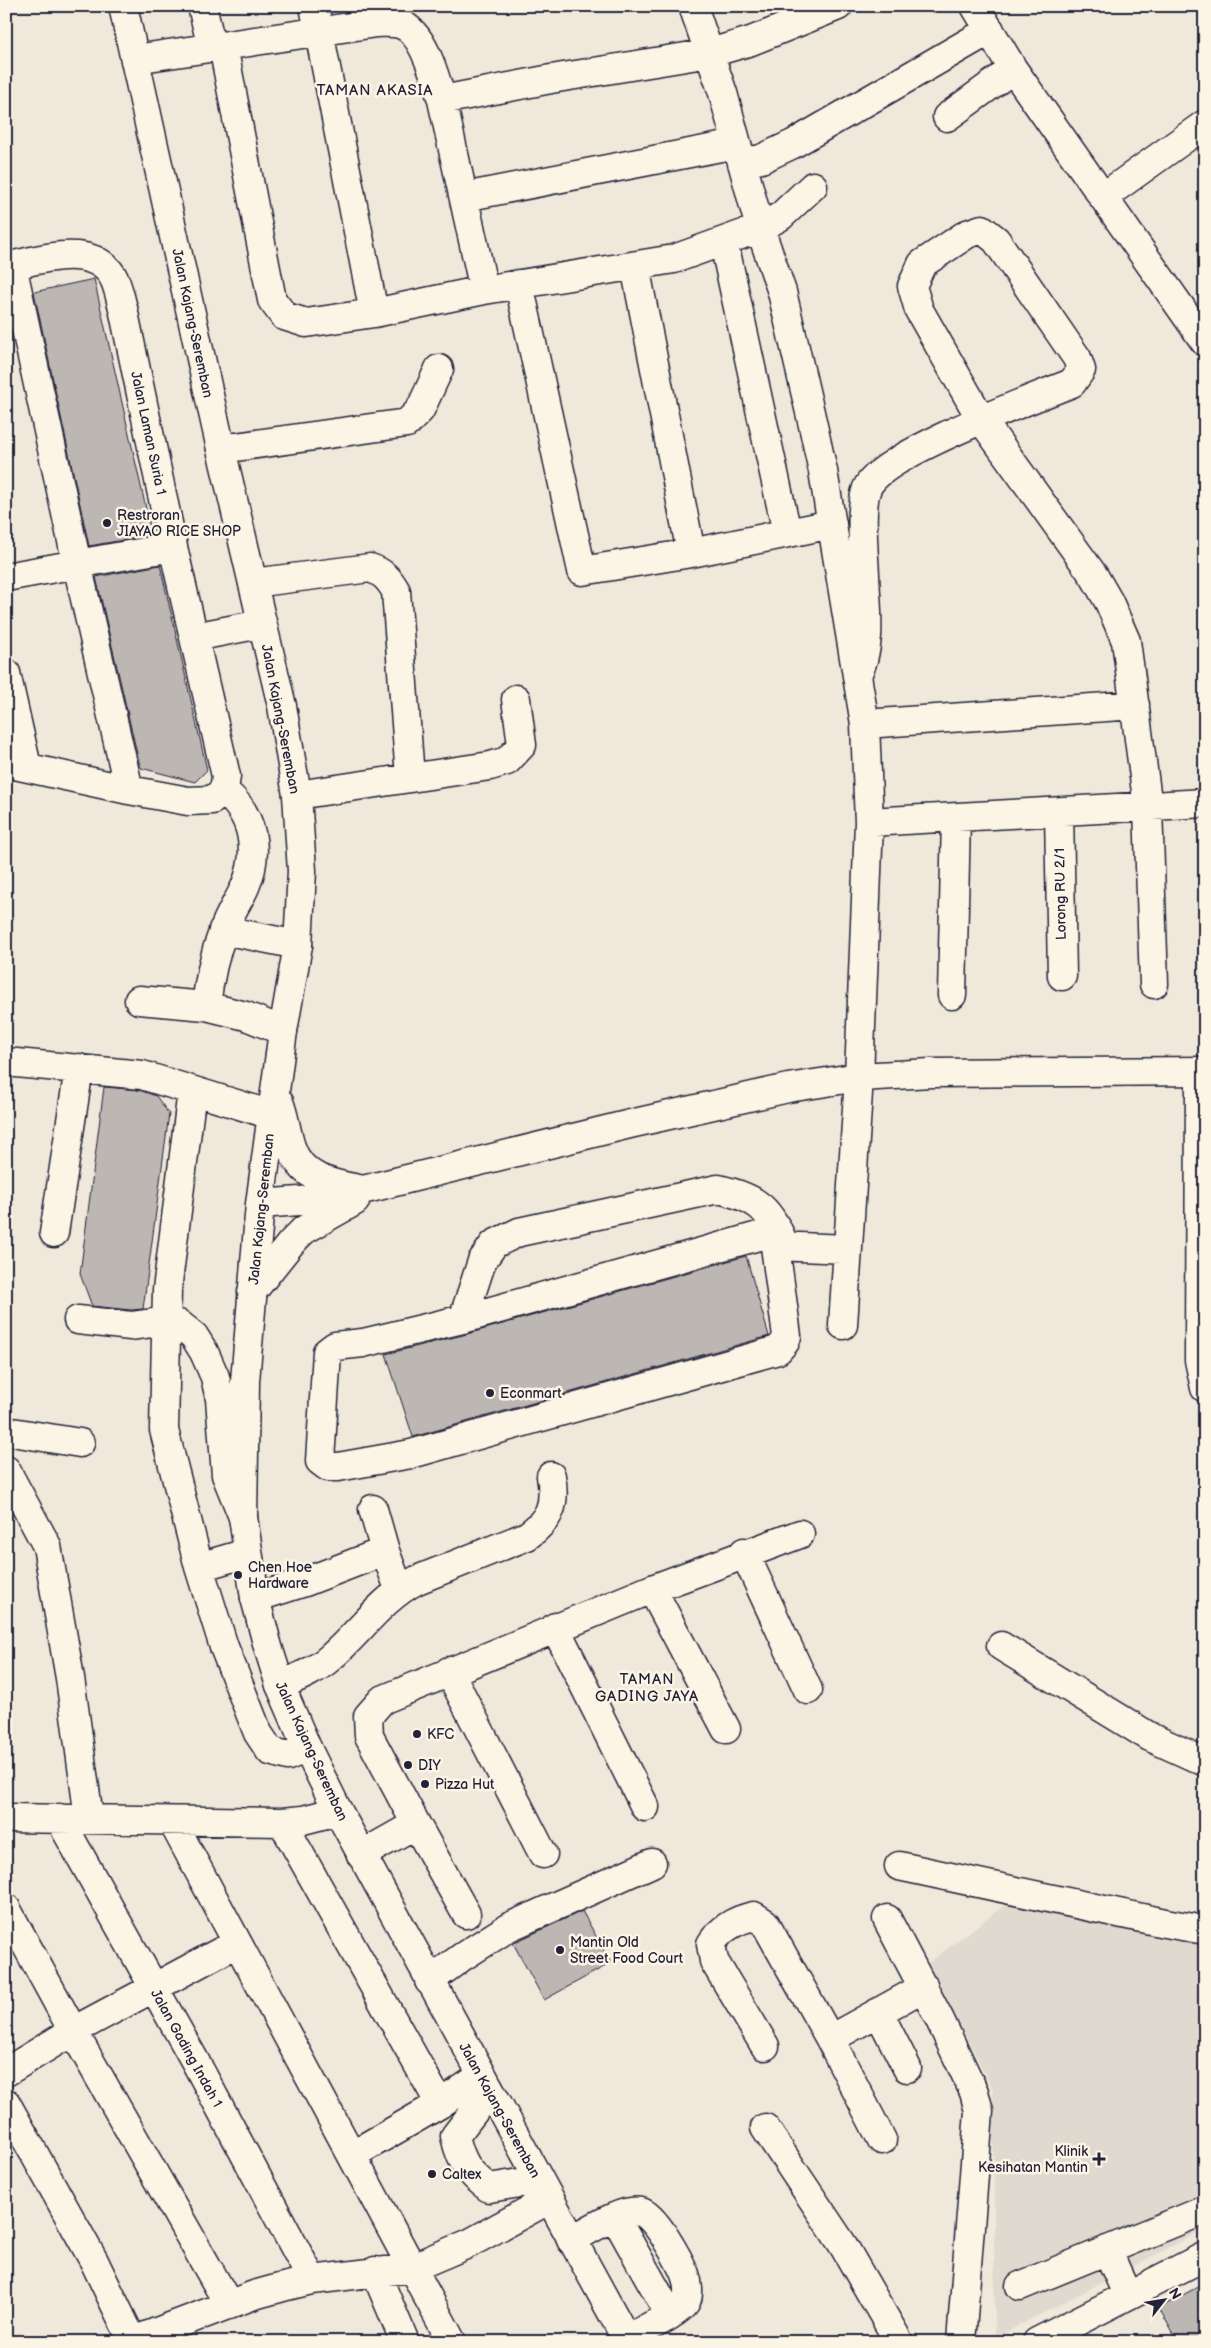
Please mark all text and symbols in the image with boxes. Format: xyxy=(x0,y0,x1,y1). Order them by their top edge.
district label: TAMAN AKASIA xyxy=(317,81,434,100)
street label: Jalan Kajang-Seremban xyxy=(168,247,217,399)
street label: Jalan Laman Suria 1 xyxy=(127,370,170,496)
place label: Restroran JIAYAO RICE SHOP xyxy=(117,507,241,540)
marker: Restroran JIAYAO RICE SHOP xyxy=(101,517,113,529)
street label: Jalan Kajang-Seremban xyxy=(258,643,303,795)
street label: Lorong RU 2/1 xyxy=(1051,848,1070,940)
street label: Jalan Kajang-Seremban xyxy=(245,1132,278,1286)
place label: Econmart xyxy=(500,1385,562,1402)
marker: Econmart xyxy=(484,1387,496,1399)
place label: Chen Hoe Hardware xyxy=(248,1559,312,1592)
marker: Chen Hoe Hardware xyxy=(232,1569,244,1581)
district label: TAMAN GADING JAYA xyxy=(595,1670,699,1706)
street label: Jalan Kajang-Seremban xyxy=(272,1679,351,1824)
place label: KFC xyxy=(427,1726,454,1743)
marker: KFC xyxy=(411,1728,423,1740)
place label: DIY xyxy=(418,1757,442,1774)
marker: DIY xyxy=(402,1759,414,1771)
place label: Pizza Hut xyxy=(435,1776,495,1793)
marker: Pizza Hut xyxy=(419,1778,431,1790)
place label: Mantin Old Street Food Court xyxy=(570,1934,684,1967)
marker: Mantin Old Street Food Court xyxy=(554,1944,566,1956)
street label: Jalan Gading Indah 1 xyxy=(147,1986,226,2110)
street label: Jalan Kajang-Seremban xyxy=(455,2040,544,2181)
place label: Klinik Kesihatan Mantin xyxy=(978,2143,1088,2176)
marker: Klinik Kesihatan Mantin xyxy=(1092,2152,1106,2166)
place label: Caltex xyxy=(442,2166,482,2183)
marker: Caltex xyxy=(426,2168,438,2180)
north arrow xyxy=(1138,2276,1188,2326)
text: N xyxy=(1165,2285,1185,2302)

